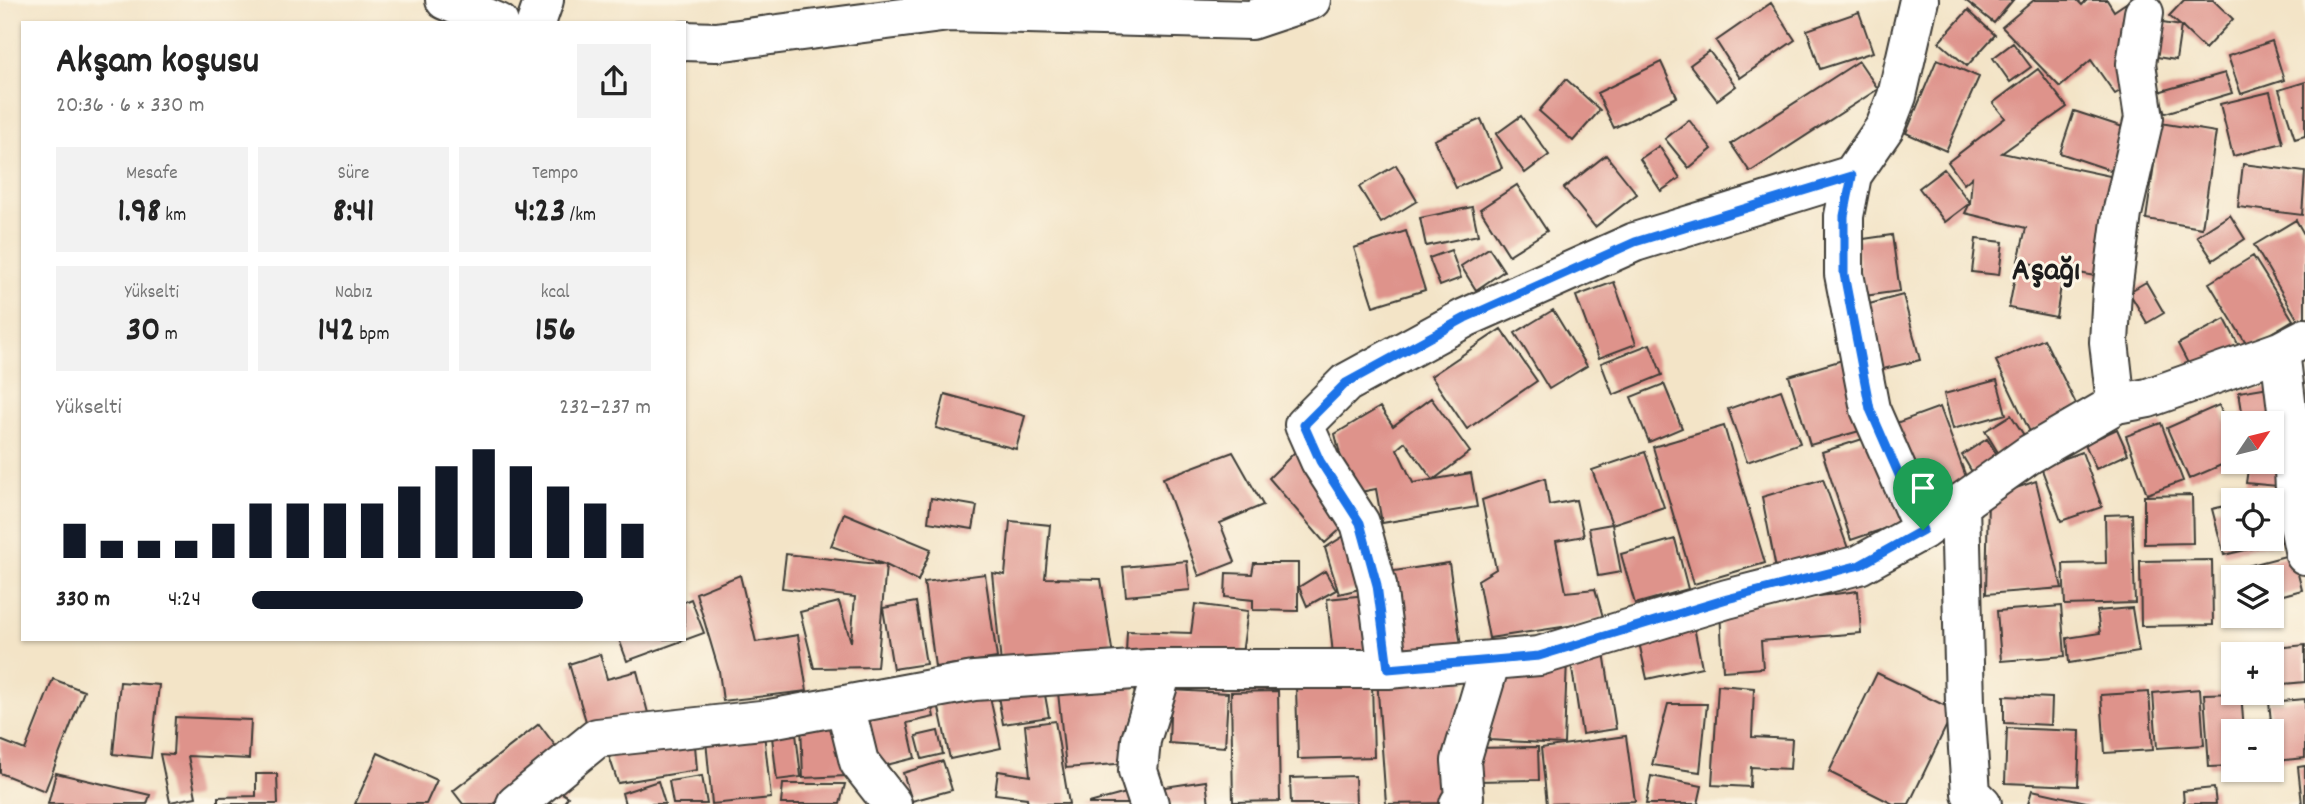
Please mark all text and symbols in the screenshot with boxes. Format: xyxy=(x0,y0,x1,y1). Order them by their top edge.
text: Akşam koşusu xyxy=(56,36,259,91)
button: share xyxy=(577,44,651,118)
text: 20:36 · 6 × 330 m xyxy=(56,90,205,123)
text: Mesafe xyxy=(126,161,178,188)
text: Süre xyxy=(338,161,369,188)
text: Tempo xyxy=(532,161,578,188)
text: 1.98 xyxy=(117,188,161,238)
text: 8:41 xyxy=(332,188,375,238)
text: 4:23 xyxy=(514,188,565,238)
text: km xyxy=(161,203,186,230)
text: /km xyxy=(565,203,596,230)
district label: Aşağı xyxy=(2012,249,2080,296)
text: Yükselti xyxy=(125,280,179,307)
text: Nabız xyxy=(335,280,372,307)
text: kcal xyxy=(541,280,570,307)
text: 30 xyxy=(126,307,160,357)
text: 142 xyxy=(318,307,355,357)
text: 156 xyxy=(535,307,576,357)
text: m xyxy=(160,322,178,349)
text: bpm xyxy=(355,322,389,349)
text: Yükselti xyxy=(56,392,122,425)
text: 232–237 m xyxy=(559,392,651,425)
north arrow xyxy=(2221,411,2284,474)
map controls xyxy=(2221,411,2284,782)
pin xyxy=(1893,458,1953,530)
icon: arrive xyxy=(1904,469,1942,507)
button: locate xyxy=(2221,488,2284,551)
button: layers xyxy=(2221,565,2284,628)
text: 330 m xyxy=(56,584,110,617)
text: 4:24 xyxy=(168,584,201,617)
button: + xyxy=(2221,642,2284,705)
button: − xyxy=(2221,719,2284,782)

